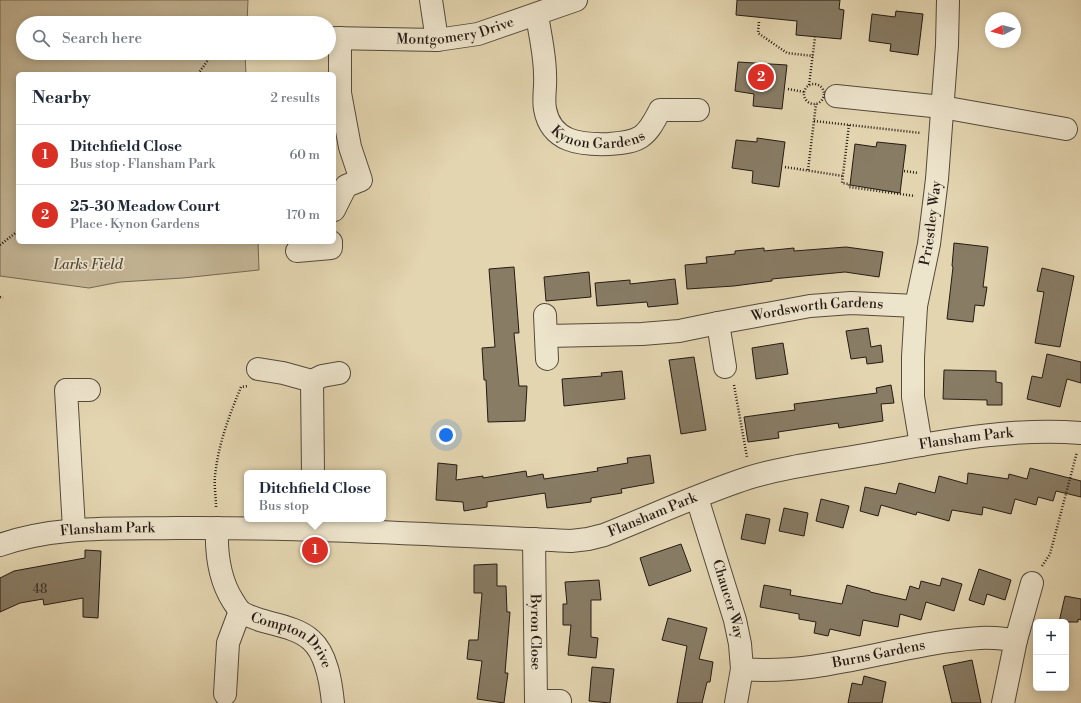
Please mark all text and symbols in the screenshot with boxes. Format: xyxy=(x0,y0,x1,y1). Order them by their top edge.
north arrow xyxy=(985,12,1021,48)
street label: Montgomery Drive xyxy=(396,13,516,49)
search box xyxy=(16,16,336,60)
icon: search xyxy=(30,27,52,49)
text: Search here xyxy=(62,29,142,48)
pin: 2 xyxy=(748,62,774,92)
text: Nearby xyxy=(32,87,91,109)
text: 2 results xyxy=(271,90,320,106)
street label: Kynon Gardens xyxy=(547,122,649,153)
text: Ditchfield Close xyxy=(70,137,182,156)
text: 1 xyxy=(42,147,48,163)
text: 60 m xyxy=(289,147,320,163)
text: Bus stop · Flansham Park xyxy=(70,156,215,172)
street label: Priestley Way xyxy=(916,180,946,267)
text: 25-30 Meadow Court xyxy=(70,197,220,216)
text: 2 xyxy=(41,207,49,223)
text: 170 m xyxy=(286,207,320,223)
text: Place · Kynon Gardens xyxy=(70,216,200,232)
park label: Larks Field xyxy=(52,256,124,274)
street label: Wordsworth Gardens xyxy=(749,294,884,326)
street label: Flansham Park xyxy=(917,424,1014,454)
your location xyxy=(436,425,456,445)
popup xyxy=(244,470,386,522)
text: Ditchfield Close xyxy=(259,479,371,498)
street label: Flansham Park xyxy=(605,488,700,541)
text: Bus stop xyxy=(259,498,309,514)
street label: Flansham Park xyxy=(59,519,155,541)
pin: 1 xyxy=(302,535,328,565)
street label: Chaucer Way xyxy=(708,557,748,641)
house number: 48 xyxy=(33,582,47,597)
street label: Byron Close xyxy=(526,593,545,670)
street label: Compton Drive xyxy=(248,608,335,671)
map controls xyxy=(1033,619,1069,691)
button: + xyxy=(1033,619,1069,655)
street label: Burns Gardens xyxy=(830,636,927,673)
button: − xyxy=(1033,655,1069,691)

